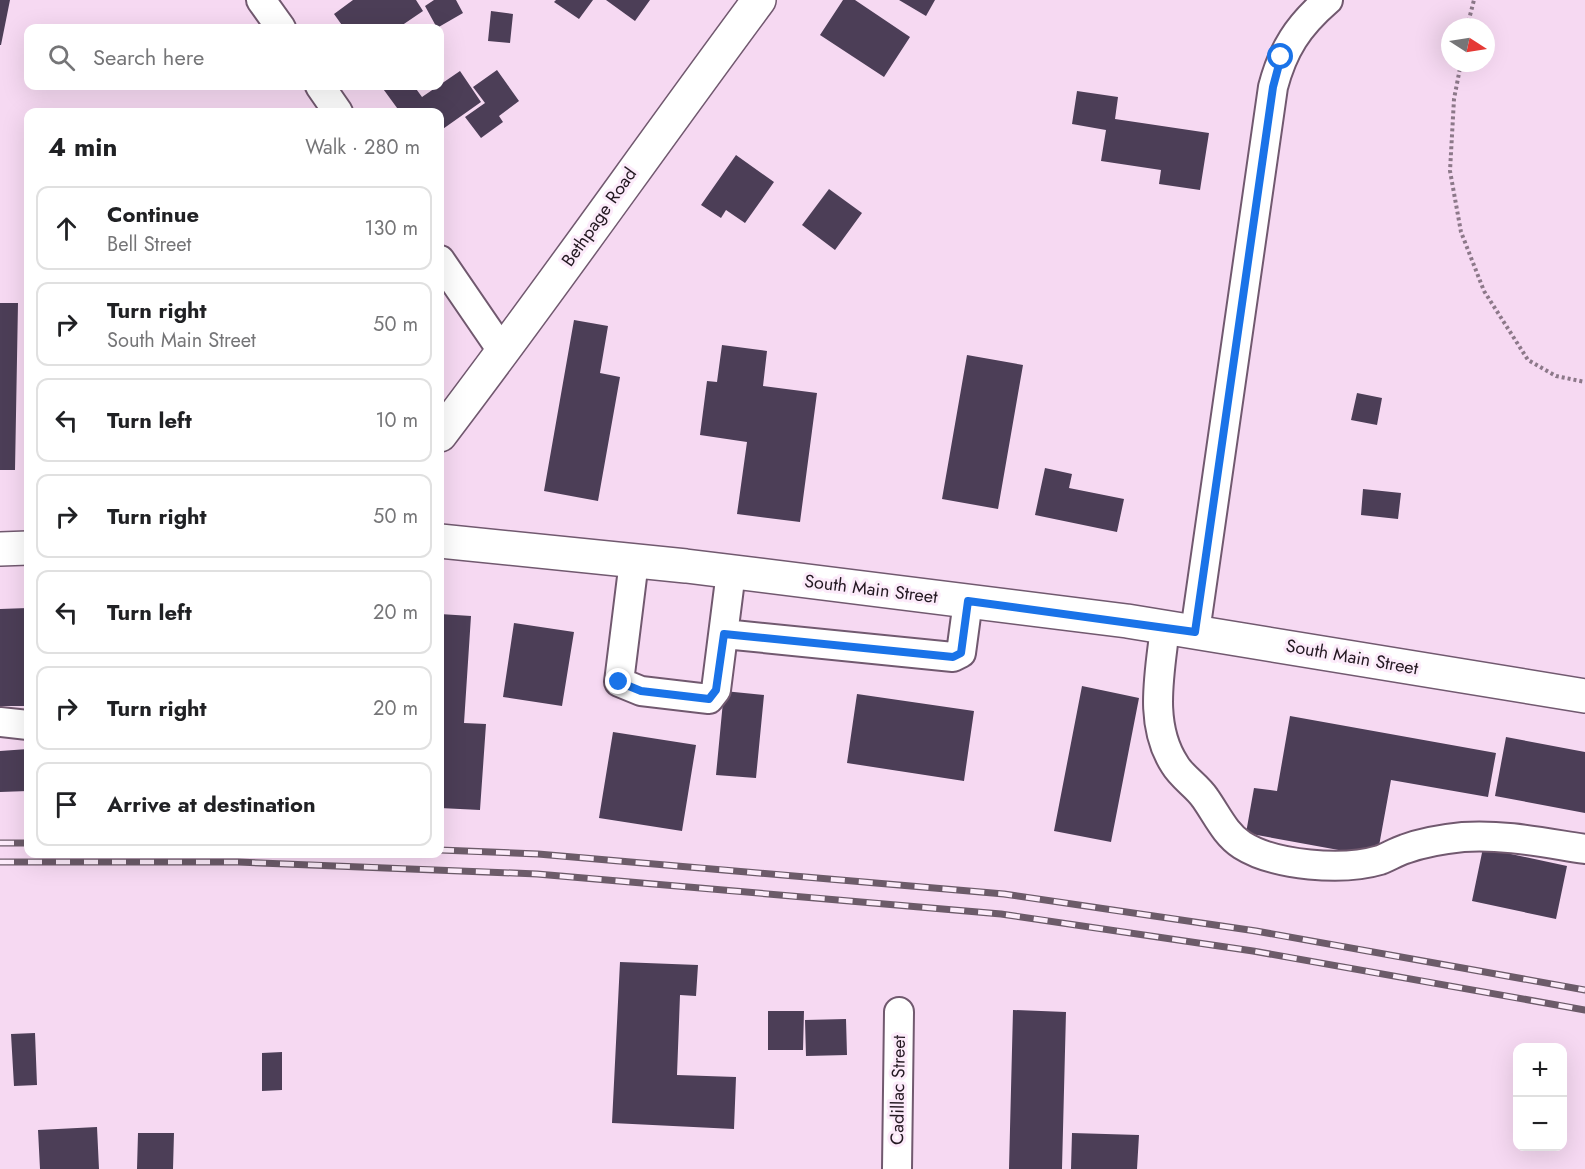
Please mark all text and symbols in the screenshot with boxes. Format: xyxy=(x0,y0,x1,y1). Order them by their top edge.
north arrow xyxy=(1441,18,1495,72)
search box xyxy=(24,24,444,90)
icon: search xyxy=(45,41,78,74)
text: Search here xyxy=(93,41,204,73)
route start xyxy=(1267,43,1293,69)
text: 4 min xyxy=(48,128,117,166)
text: Walk · 280 m xyxy=(305,133,420,162)
street label: Bethpage Road xyxy=(555,162,643,272)
text: Continue xyxy=(107,198,199,230)
icon: ahead xyxy=(50,212,83,245)
text: 130 m xyxy=(364,214,418,243)
text: Bell Street xyxy=(107,230,191,259)
text: Turn right xyxy=(107,294,207,326)
icon: right xyxy=(50,308,83,341)
text: 50 m xyxy=(373,310,418,339)
text: South Main Street xyxy=(107,326,256,355)
icon: left xyxy=(50,404,83,437)
text: Turn left xyxy=(107,404,192,436)
text: 10 m xyxy=(375,406,418,435)
icon: right xyxy=(50,500,83,533)
text: Turn right xyxy=(107,500,207,532)
text: 50 m xyxy=(373,502,418,531)
street label: South Main Street xyxy=(803,568,940,610)
icon: left xyxy=(50,596,83,629)
text: Turn left xyxy=(107,596,192,628)
text: 20 m xyxy=(373,598,418,627)
street label: South Main Street xyxy=(1284,633,1421,682)
route end xyxy=(605,668,631,694)
icon: right xyxy=(50,692,83,725)
text: Turn right xyxy=(107,692,207,724)
text: 20 m xyxy=(373,694,418,723)
icon: arrive xyxy=(50,788,83,821)
text: Arrive at destination xyxy=(107,788,316,820)
street label: Cadillac Street xyxy=(884,1034,912,1145)
map controls xyxy=(1513,1043,1567,1151)
button: + xyxy=(1513,1043,1567,1097)
button: − xyxy=(1513,1097,1567,1151)

